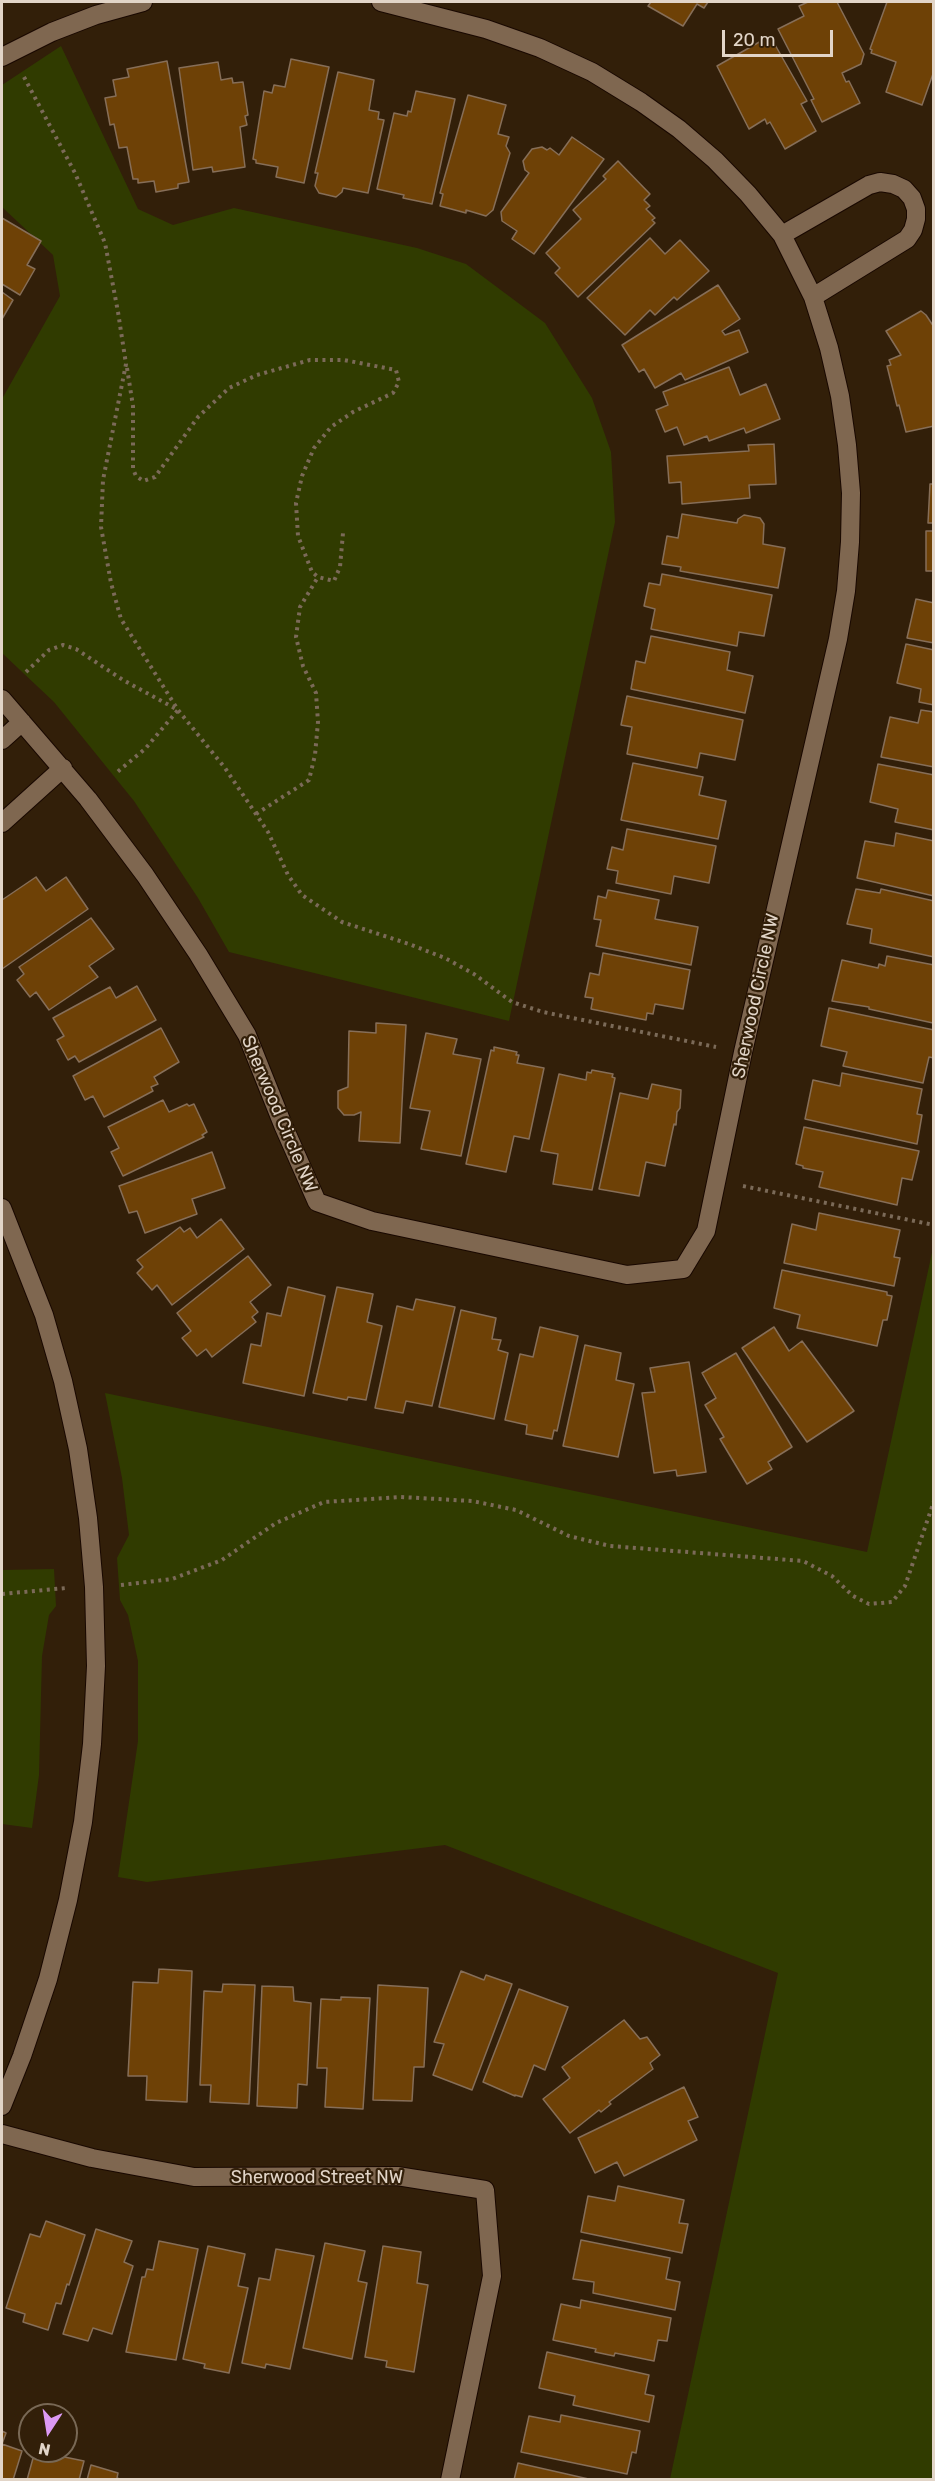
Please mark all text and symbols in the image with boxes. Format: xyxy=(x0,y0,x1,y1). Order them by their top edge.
scale bar xyxy=(725,18,836,56)
text: 20 m xyxy=(733,29,775,51)
street label: Sherwood Circle NW xyxy=(728,912,784,1080)
street label: Sherwood Circle NW xyxy=(236,1033,322,1195)
street label: Sherwood Street NW xyxy=(231,2167,403,2189)
north arrow xyxy=(18,2403,78,2463)
text: N xyxy=(37,2439,52,2460)

